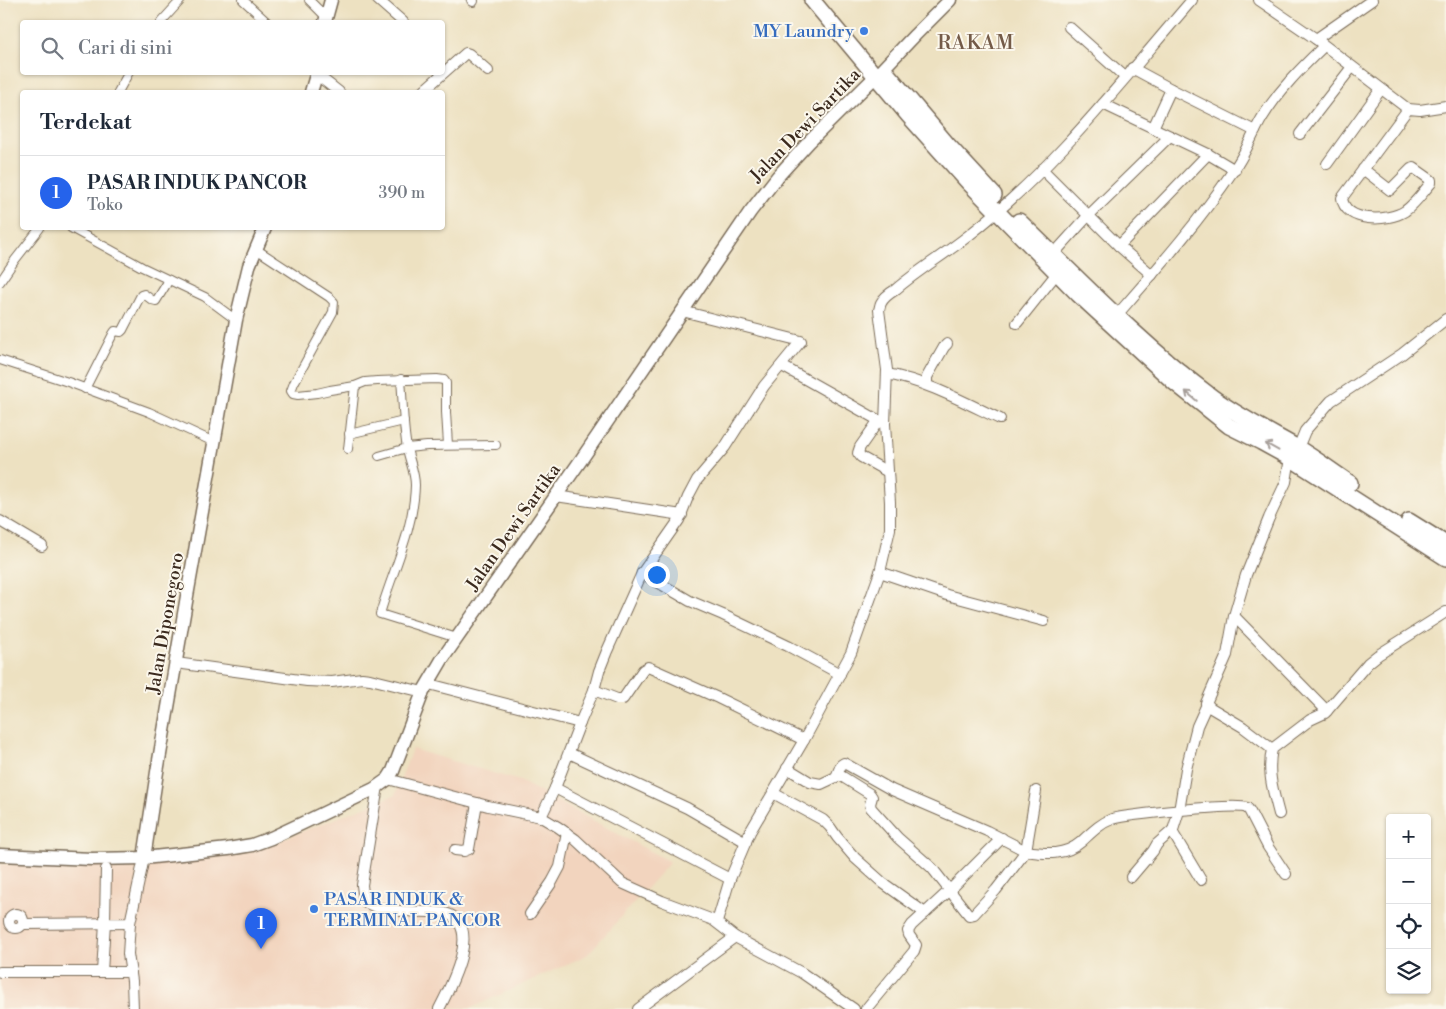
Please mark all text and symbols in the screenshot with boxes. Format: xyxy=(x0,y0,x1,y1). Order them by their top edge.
search box xyxy=(20,20,445,75)
place label: MY Laundry xyxy=(753,20,854,43)
marker: MY Laundry xyxy=(858,25,870,37)
district label: RAKAM xyxy=(937,31,1015,56)
icon: search xyxy=(38,34,66,62)
text: Cari di sini xyxy=(78,36,173,60)
street label: Jalan Dewi Sartika xyxy=(744,63,866,188)
text: Terdekat xyxy=(40,110,131,136)
text: PASAR INDUK PANCOR xyxy=(87,171,307,195)
text: 1 xyxy=(52,183,60,203)
text: 390 m xyxy=(379,183,425,203)
text: Toko xyxy=(87,195,123,215)
one-way arrow xyxy=(1184,390,1197,402)
one-way arrow xyxy=(1265,442,1279,452)
street label: Jalan Dewi Sartika xyxy=(460,459,566,596)
street label: Jalan Diponegoro xyxy=(142,551,189,696)
your location xyxy=(644,562,670,588)
map controls xyxy=(1386,814,1431,994)
button: + xyxy=(1386,814,1431,859)
button: − xyxy=(1386,859,1431,904)
place label: PASAR INDUK & TERMINAL PANCOR xyxy=(324,888,501,932)
marker: PASAR INDUK & TERMINAL PANCOR xyxy=(308,903,320,915)
button: locate xyxy=(1386,904,1431,949)
pin: 1 xyxy=(245,908,277,949)
button: layers xyxy=(1386,949,1431,994)

